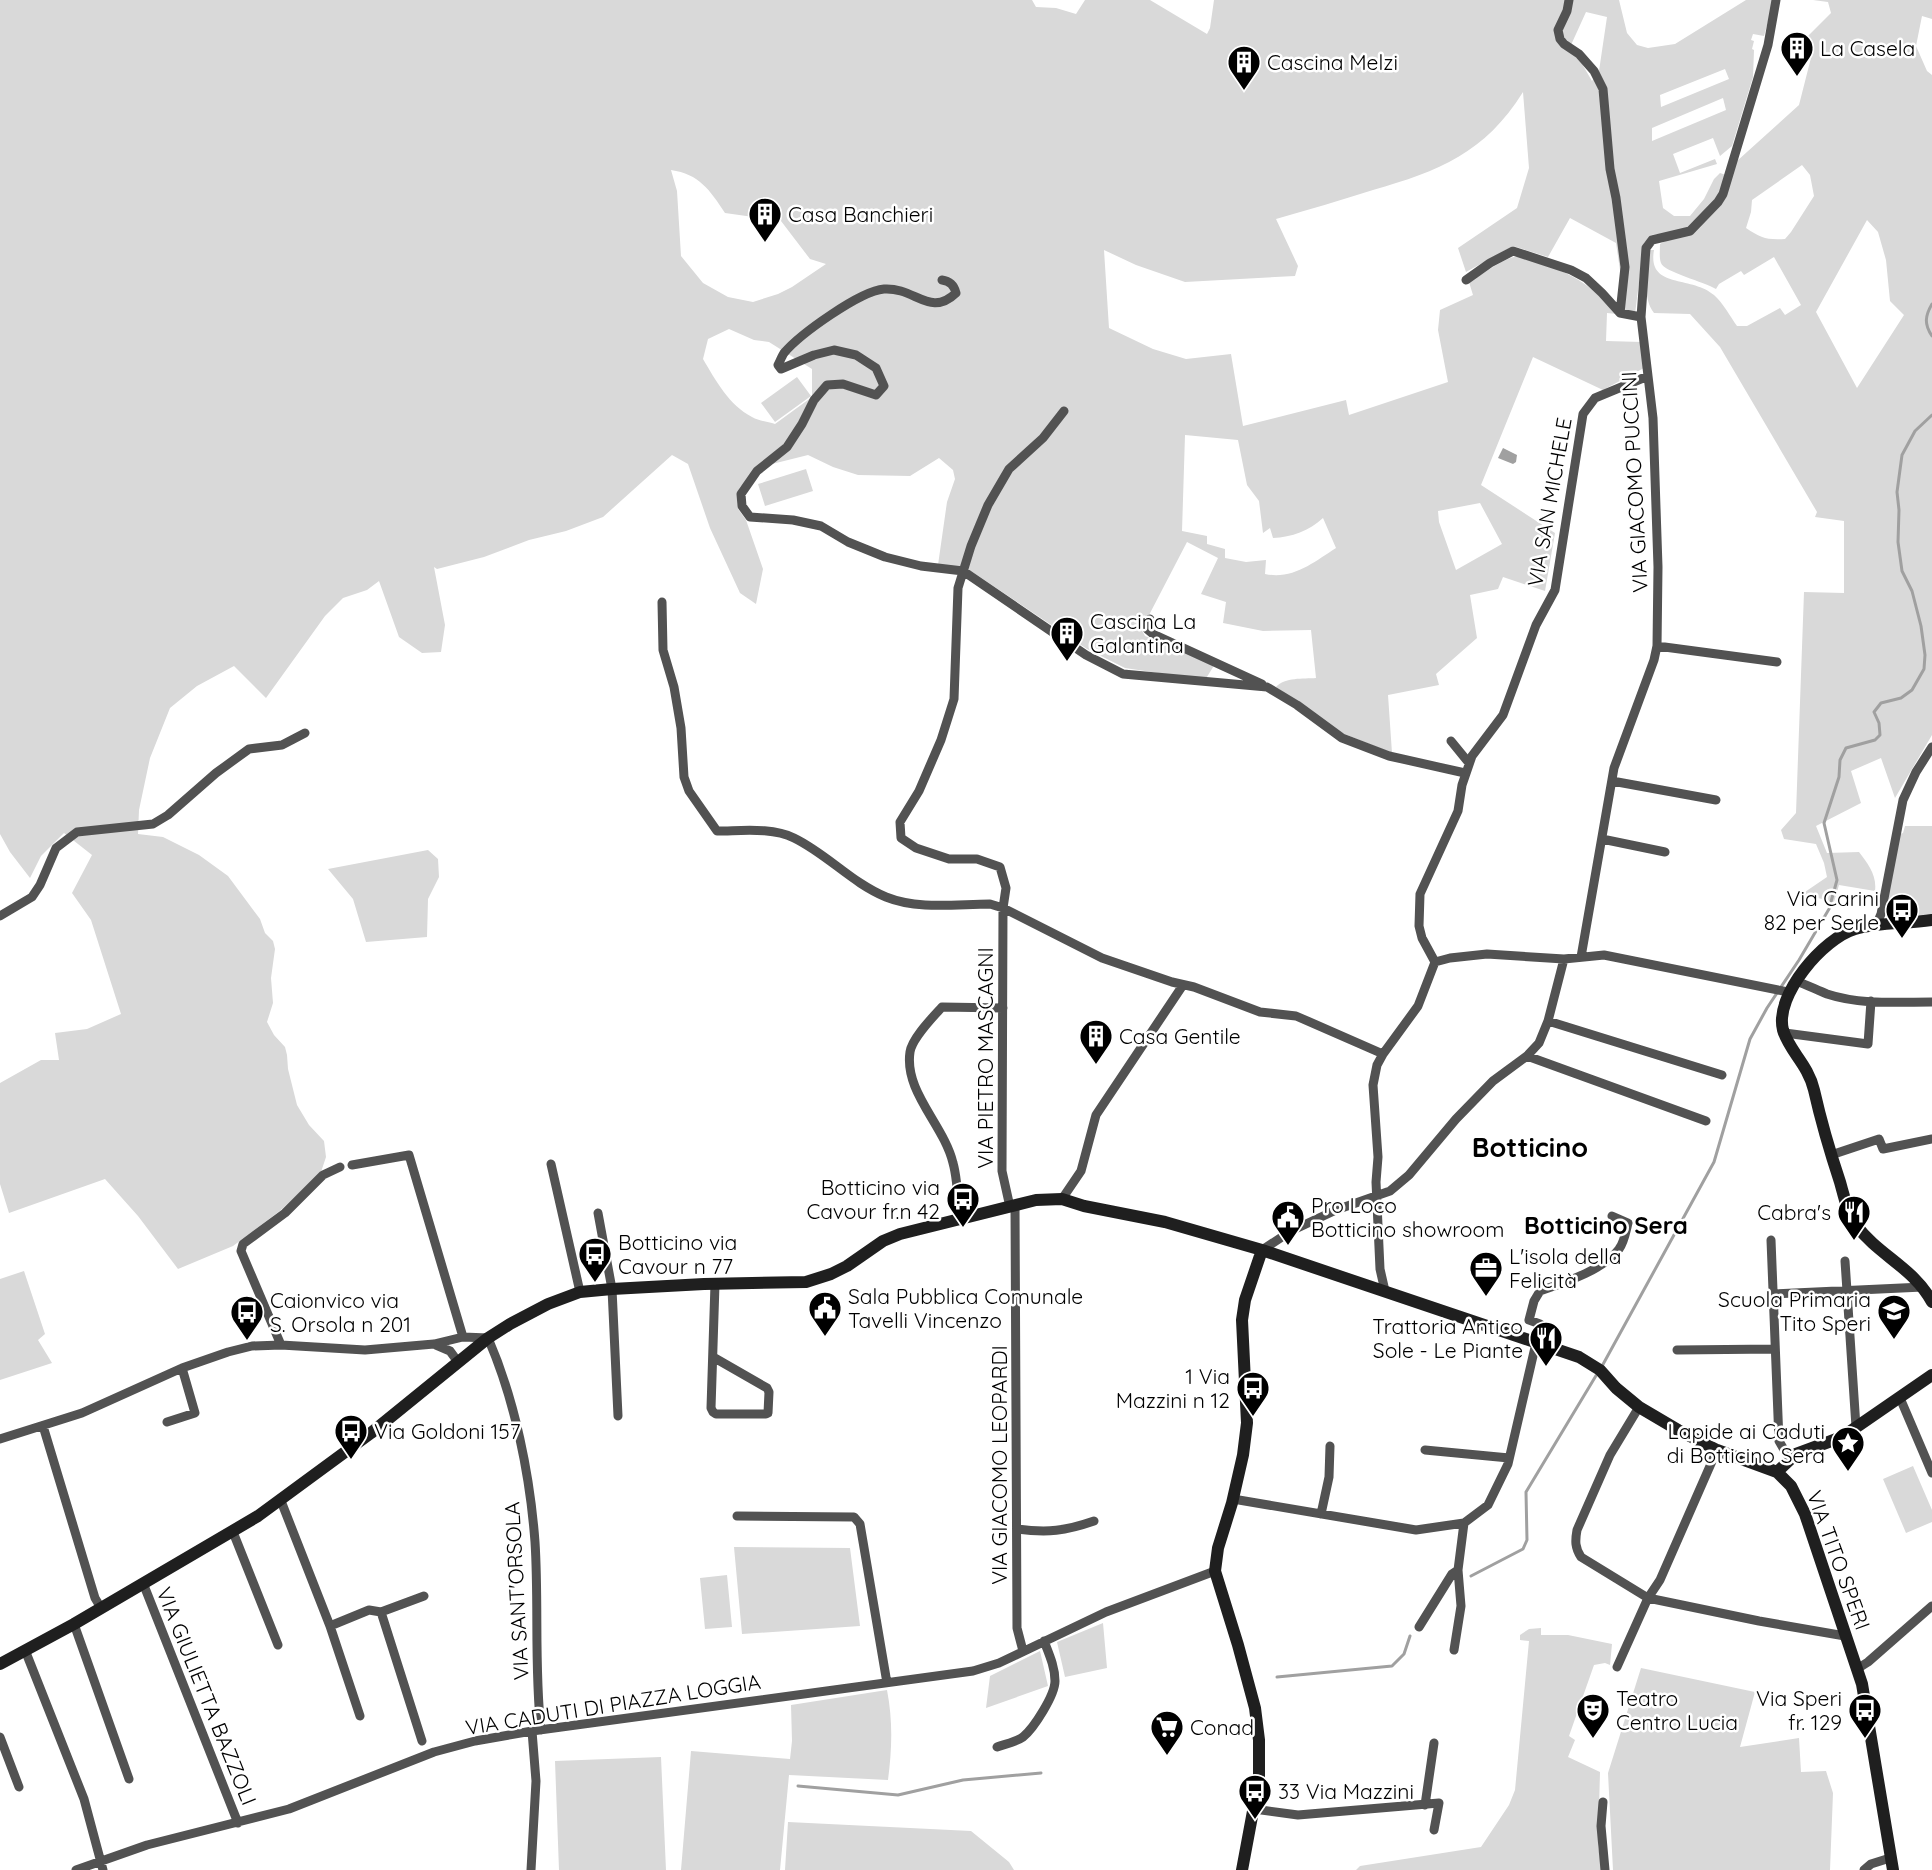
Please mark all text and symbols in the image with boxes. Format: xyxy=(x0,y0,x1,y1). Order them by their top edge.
building icon: La Casela xyxy=(1779,30,1815,77)
place label: La Casela xyxy=(1820,35,1915,61)
building icon: Cascina Melzi xyxy=(1226,44,1262,91)
place label: Cascina Melzi xyxy=(1267,49,1398,75)
building icon: Casa Banchieri xyxy=(747,196,783,243)
place label: Casa Banchieri xyxy=(788,201,933,227)
street label: VIA GIACOMO PUCCINI xyxy=(1615,371,1653,593)
street label: VIA SAN MICHELE xyxy=(1521,415,1577,589)
place label: Cascina La Galantina xyxy=(1090,608,1196,658)
building icon: Cascina La Galantina xyxy=(1049,615,1085,662)
place label: Via Carini 82 per Serle xyxy=(1764,885,1879,935)
bus stop icon: Via Carini 82 per Serle xyxy=(1884,892,1920,939)
street label: VIA PIETRO MASCAGNI xyxy=(972,947,998,1169)
building icon: Casa Gentile xyxy=(1078,1018,1114,1065)
place label: Casa Gentile xyxy=(1119,1023,1241,1049)
district label: Botticino xyxy=(1472,1130,1588,1164)
place label: Botticino via Cavour fr.n 42 xyxy=(807,1174,940,1224)
bus stop icon: Botticino via Cavour fr.n 42 xyxy=(945,1181,981,1228)
place label: Pro Loco Botticino showroom xyxy=(1311,1192,1504,1242)
restaurant icon: Cabra's xyxy=(1836,1194,1872,1241)
public building icon: Pro Loco Botticino showroom xyxy=(1270,1199,1306,1246)
place label: Cabra's xyxy=(1757,1199,1831,1225)
district label: Botticino Sera xyxy=(1524,1210,1688,1240)
place label: Botticino via Cavour n 77 xyxy=(618,1229,737,1279)
bus stop icon: Botticino via Cavour n 77 xyxy=(577,1236,613,1283)
place label: L'isola della Felicità xyxy=(1509,1243,1622,1293)
office icon: L'isola della Felicità xyxy=(1468,1250,1504,1297)
place label: Sala Pubblica Comunale Tavelli Vincenzo xyxy=(848,1283,1083,1333)
place label: Scuola Primaria Tito Speri xyxy=(1718,1286,1871,1336)
place label: Caionvico via S. Orsola n 201 xyxy=(270,1287,411,1337)
public building icon: Sala Pubblica Comunale Tavelli Vincenzo xyxy=(807,1290,843,1337)
school or university icon: Scuola Primaria Tito Speri xyxy=(1876,1293,1912,1340)
bus stop icon: Caionvico via S. Orsola n 201 xyxy=(229,1294,265,1341)
place label: Trattoria Antico Sole - Le Piante xyxy=(1372,1313,1523,1363)
restaurant icon: Trattoria Antico Sole - Le Piante xyxy=(1528,1320,1564,1367)
street label: VIA GIACOMO LEOPARDI xyxy=(986,1345,1012,1585)
place label: 1 Via Mazzini n 12 xyxy=(1116,1363,1230,1413)
bus stop icon: 1 Via Mazzini n 12 xyxy=(1235,1370,1271,1417)
bus stop icon: Via Goldoni 157 xyxy=(333,1413,369,1460)
place label: Via Goldoni 157 xyxy=(374,1418,521,1444)
place label: Lapide ai Caduti di Botticino Sera xyxy=(1667,1418,1825,1468)
place icon: Lapide ai Caduti di Botticino Sera xyxy=(1830,1425,1866,1472)
street label: VIA TITO SPERI xyxy=(1802,1487,1876,1633)
street label: VIA SANT'ORSOLA xyxy=(498,1501,534,1681)
street label: VIA GIULIETTA BAZZOLI xyxy=(151,1583,263,1809)
street label: VIA CADUTI DI PIAZZA LOGGIA xyxy=(464,1668,762,1740)
place label: Teatro Centro Lucia xyxy=(1616,1685,1738,1735)
place label: Via Speri fr. 129 xyxy=(1756,1685,1842,1735)
theatre icon: Teatro Centro Lucia xyxy=(1575,1692,1611,1739)
bus stop icon: Via Speri fr. 129 xyxy=(1847,1692,1883,1739)
supermarket icon: Conad xyxy=(1149,1709,1185,1756)
place label: Conad xyxy=(1190,1714,1254,1740)
bus stop icon: 33 Via Mazzini xyxy=(1237,1773,1273,1820)
place label: 33 Via Mazzini xyxy=(1278,1778,1414,1804)

